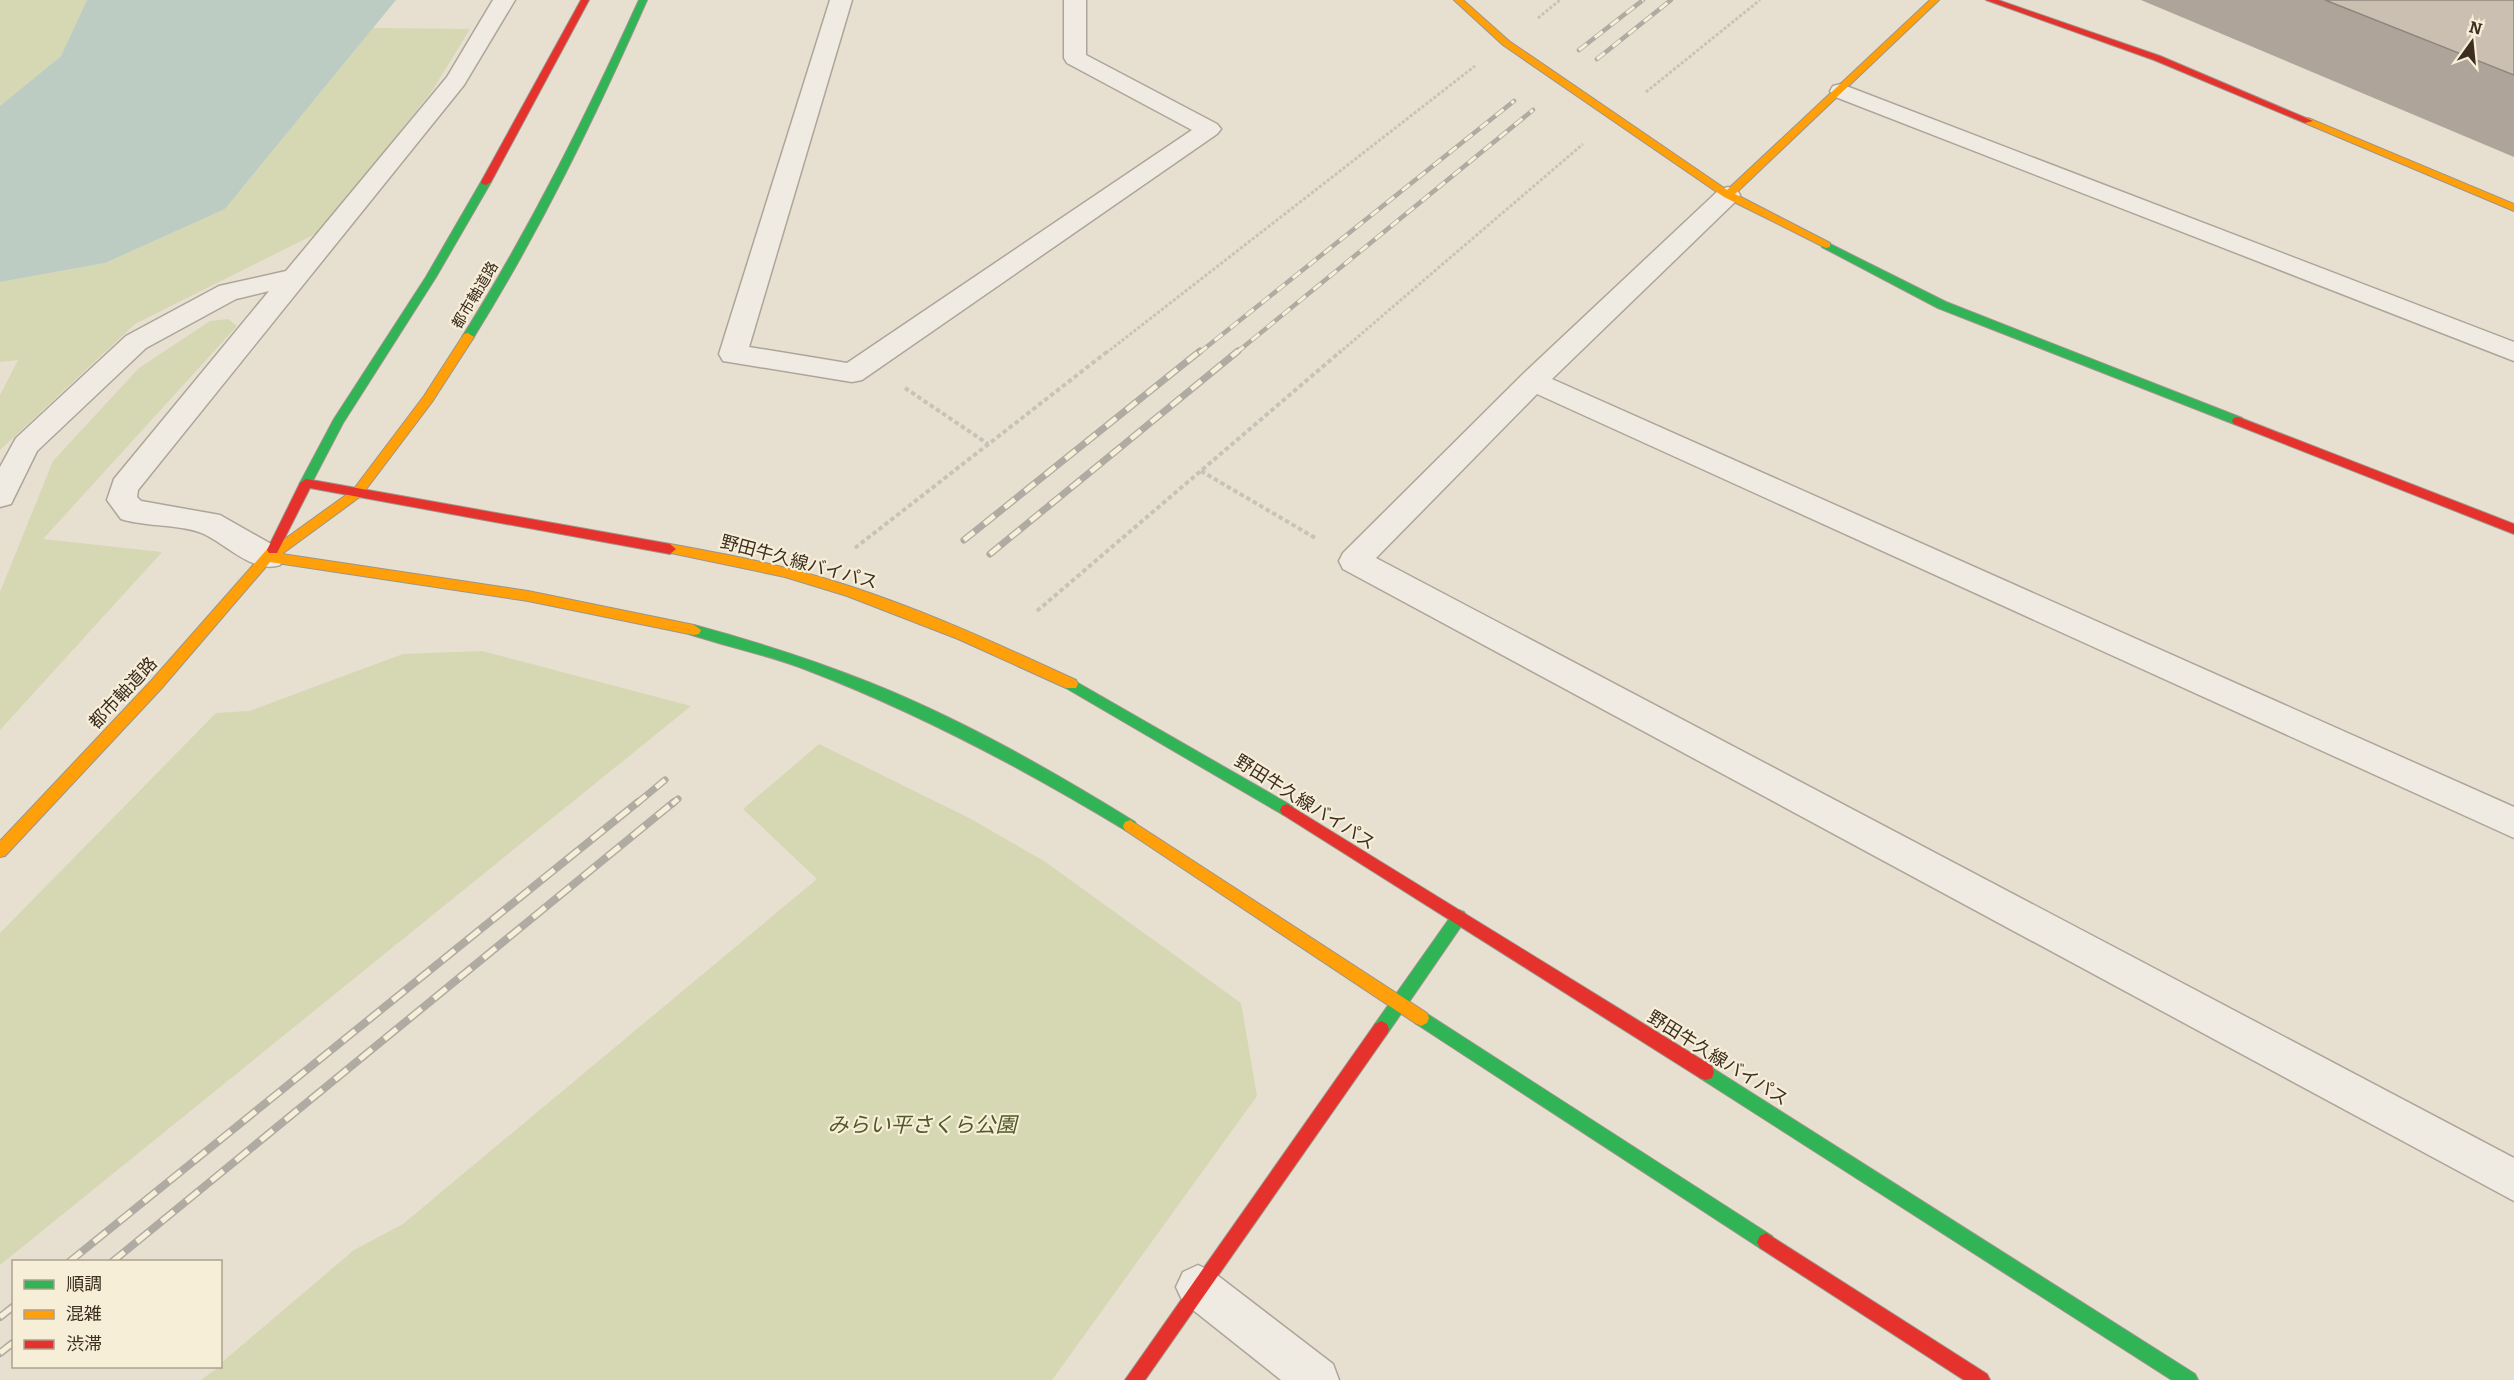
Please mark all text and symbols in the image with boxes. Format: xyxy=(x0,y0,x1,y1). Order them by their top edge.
north arrow xyxy=(2442,12,2502,72)
text: N xyxy=(2467,17,2484,39)
street label: 都市軸道路 xyxy=(448,258,502,332)
street label: 野田牛久線バイパス xyxy=(718,530,880,594)
street label: 都市軸道路 xyxy=(84,653,162,733)
street label: 野田牛久線バイパス xyxy=(1231,750,1379,854)
street label: 野田牛久線バイパス xyxy=(1644,1006,1792,1110)
park label: みらい平さくら公園 xyxy=(828,1112,1019,1138)
legend xyxy=(12,1260,222,1368)
text: 順調 xyxy=(66,1273,102,1295)
text: 混雑 xyxy=(66,1303,102,1325)
text: 渋滞 xyxy=(66,1333,102,1355)

